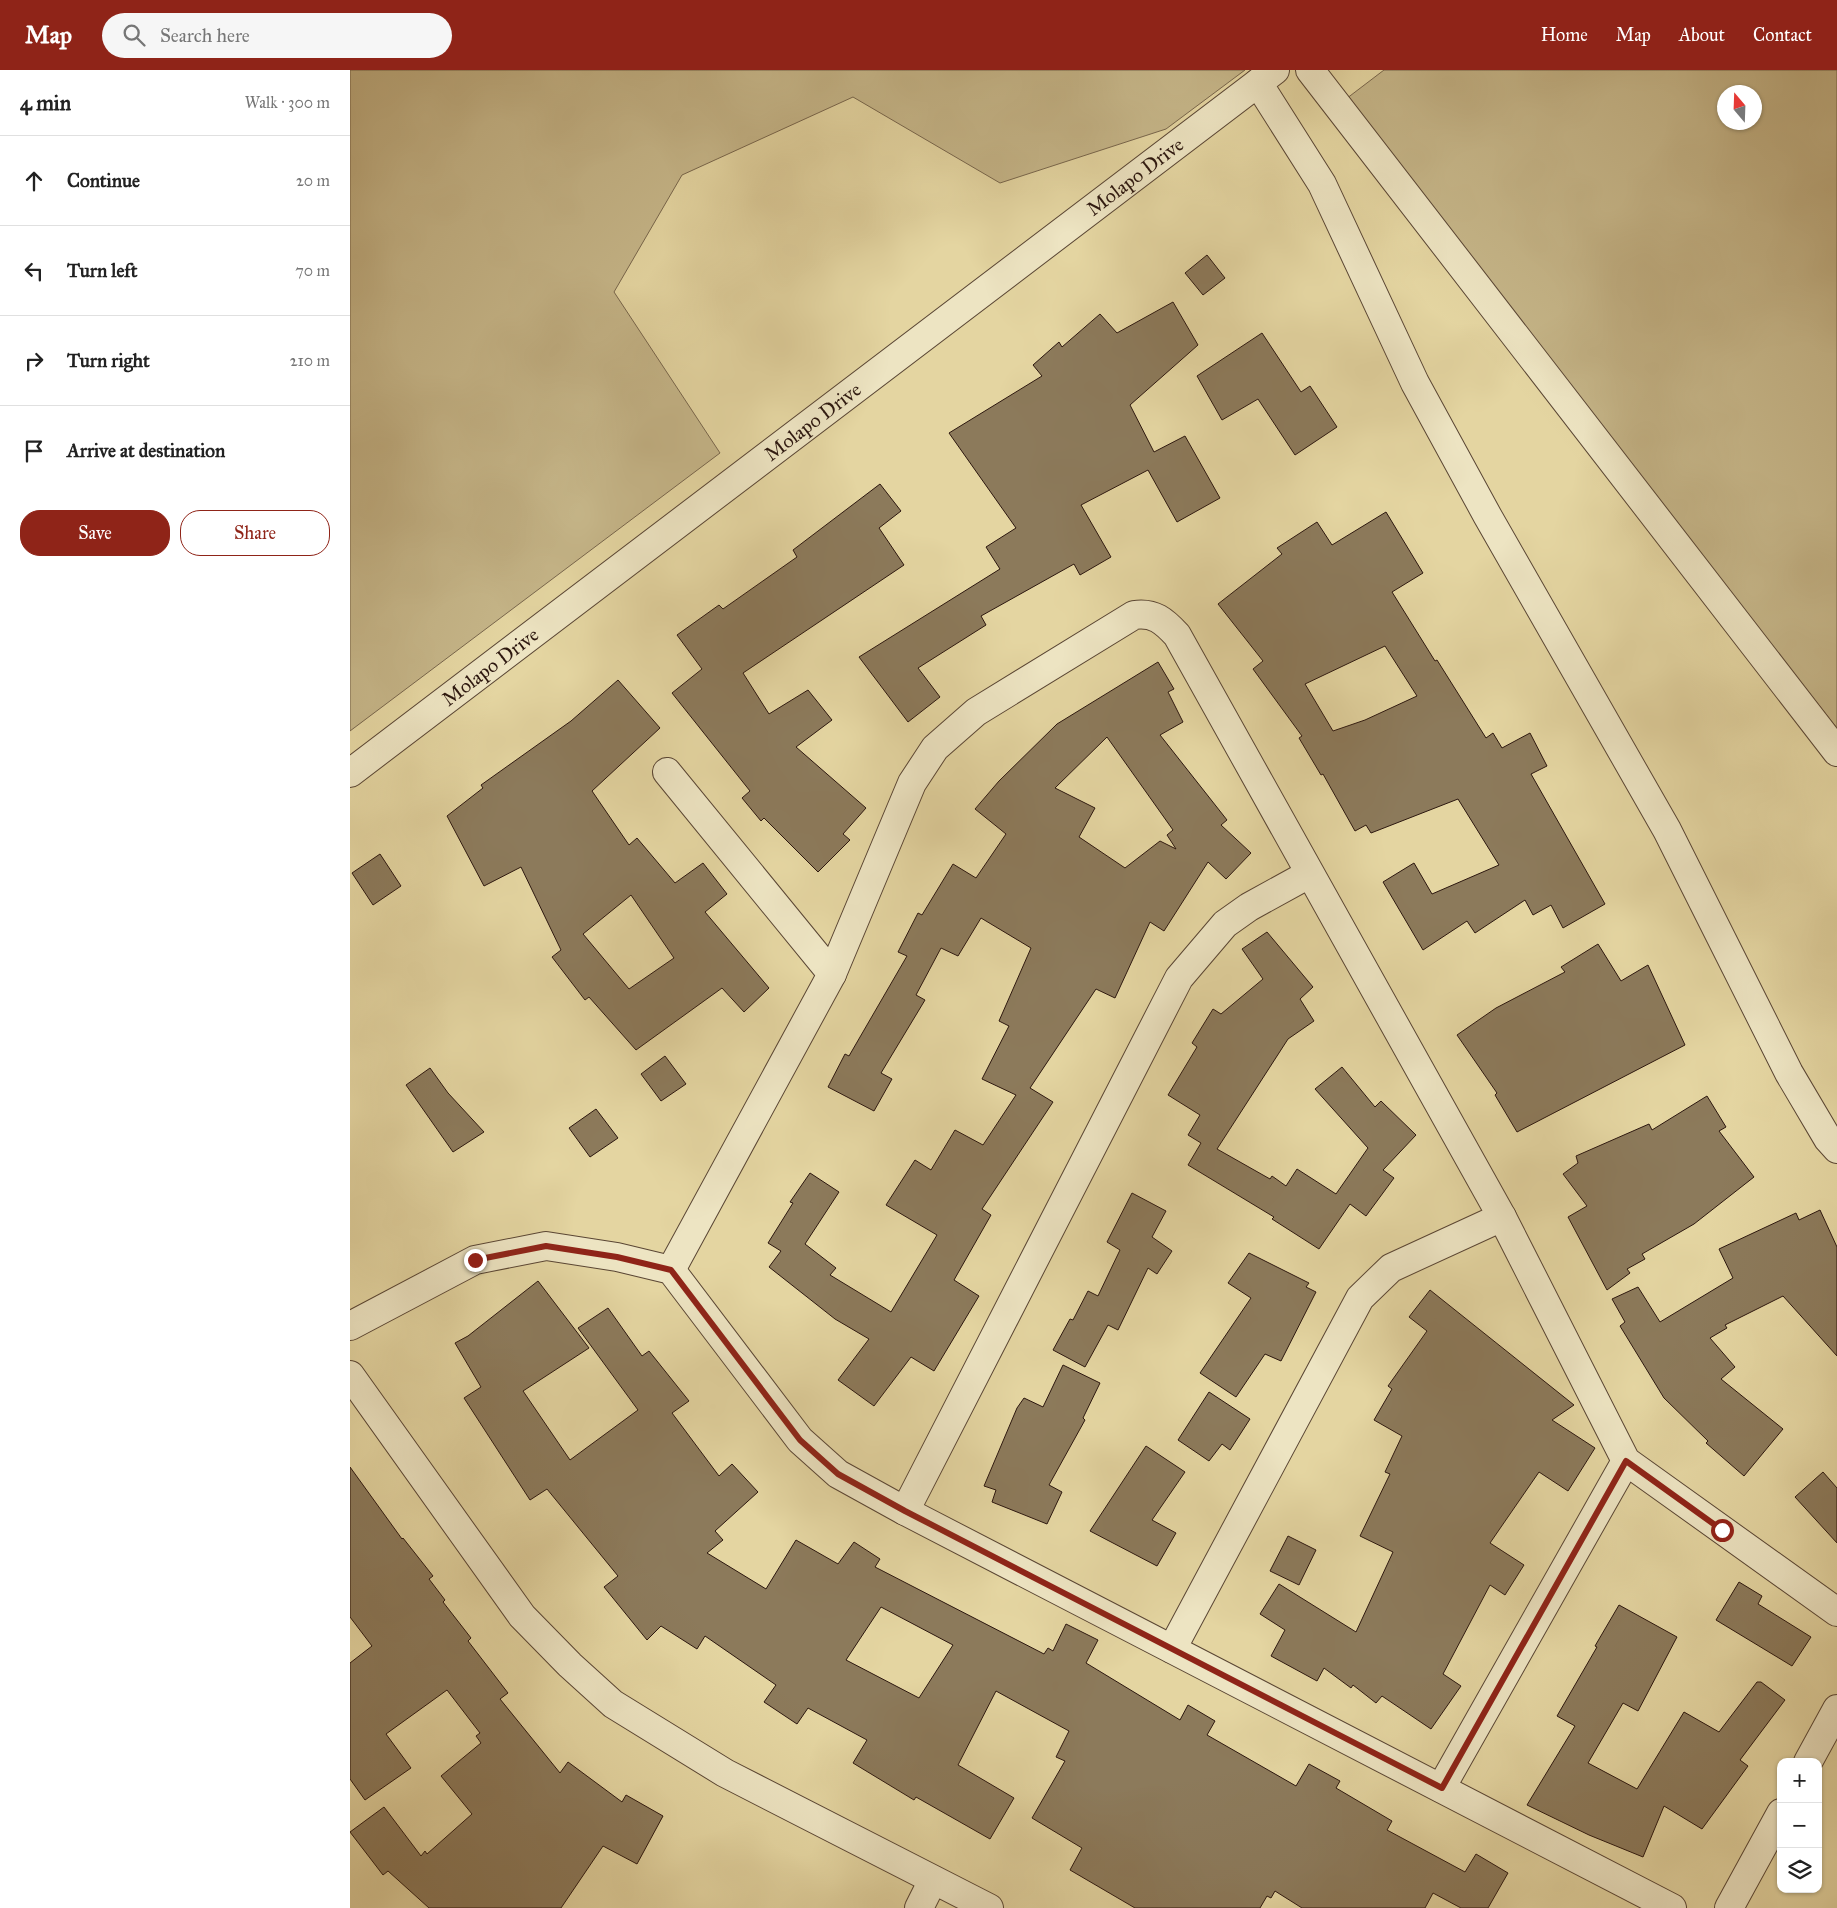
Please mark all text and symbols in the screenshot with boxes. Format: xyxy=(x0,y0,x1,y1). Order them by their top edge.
search box xyxy=(102,13,452,58)
text: Map xyxy=(25,20,72,50)
icon: search xyxy=(120,21,148,49)
text: Search here xyxy=(160,24,250,47)
text: Home xyxy=(1541,24,1588,46)
text: Map xyxy=(1616,24,1651,46)
text: About xyxy=(1679,24,1725,46)
text: Contact xyxy=(1753,24,1812,46)
north arrow xyxy=(1717,85,1762,130)
text: 4 min xyxy=(20,90,71,116)
text: Walk · 300 m xyxy=(245,93,330,112)
street label: Molapo Drive xyxy=(1082,132,1188,221)
icon: ahead xyxy=(20,167,48,195)
text: Continue xyxy=(67,169,140,192)
text: 20 m xyxy=(296,171,330,190)
icon: left xyxy=(20,257,48,285)
text: Turn left xyxy=(67,259,137,282)
text: 70 m xyxy=(295,261,330,280)
icon: right xyxy=(20,347,48,375)
text: Turn right xyxy=(67,349,150,372)
text: 210 m xyxy=(290,351,330,370)
street label: Molapo Drive xyxy=(759,377,866,466)
icon: arrive xyxy=(20,437,48,465)
text: Arrive at destination xyxy=(67,439,225,462)
button: Save xyxy=(20,510,170,556)
button: Share xyxy=(180,510,330,556)
street label: Molapo Drive xyxy=(437,622,543,711)
route end xyxy=(464,1249,487,1272)
route start xyxy=(1711,1519,1734,1542)
map controls xyxy=(1777,1758,1822,1893)
button: + xyxy=(1777,1758,1822,1803)
button: − xyxy=(1777,1803,1822,1848)
button: layers xyxy=(1777,1848,1822,1893)

